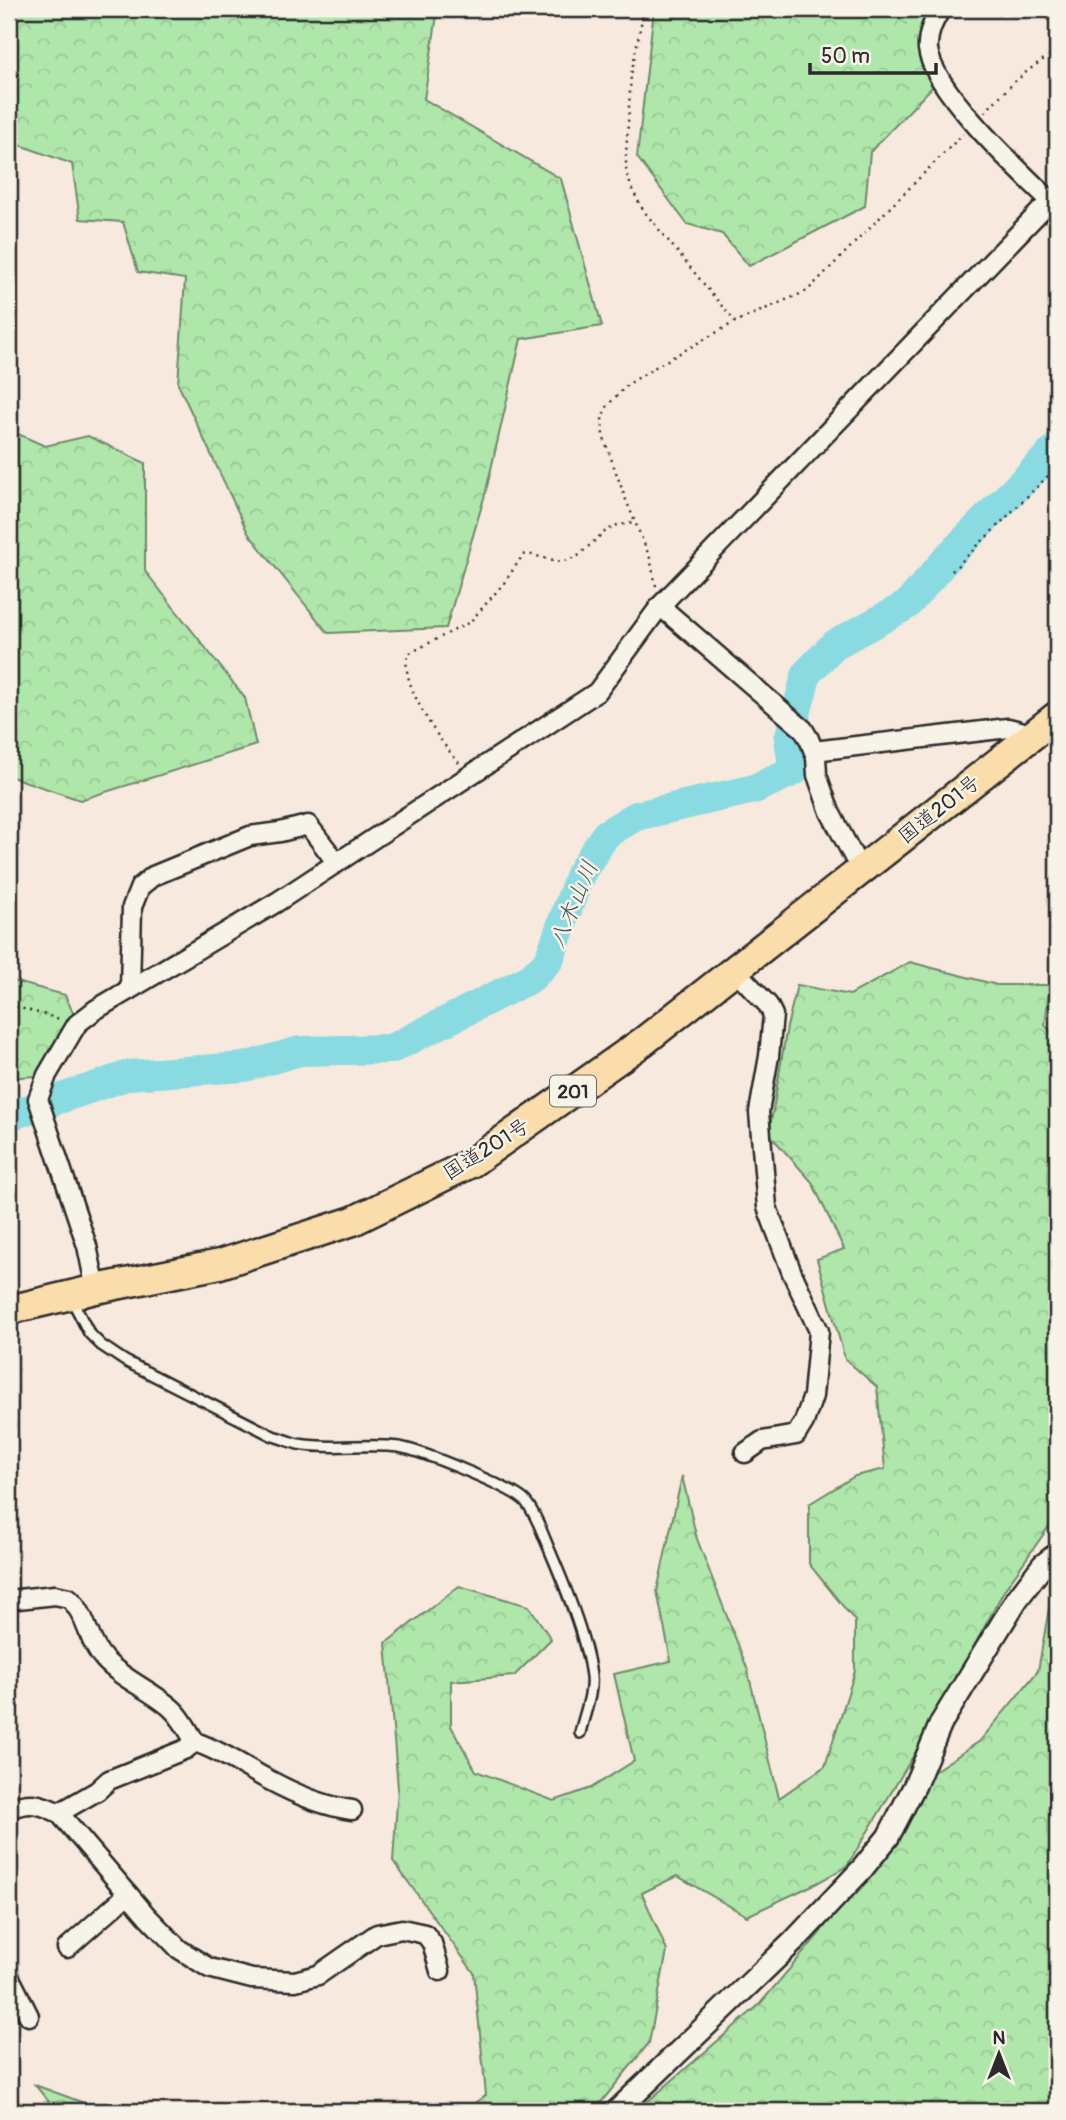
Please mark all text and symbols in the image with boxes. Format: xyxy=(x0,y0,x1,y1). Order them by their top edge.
scale bar xyxy=(810,32,936,76)
text: 50 m xyxy=(821,43,870,70)
street label: 国道201号 xyxy=(893,769,986,850)
water label: 八木山川 xyxy=(542,856,605,952)
road number: 201 xyxy=(550,1076,596,1106)
street label: 国道201号 xyxy=(438,1112,535,1187)
north arrow xyxy=(964,2018,1034,2088)
text: N xyxy=(993,2026,1006,2050)

